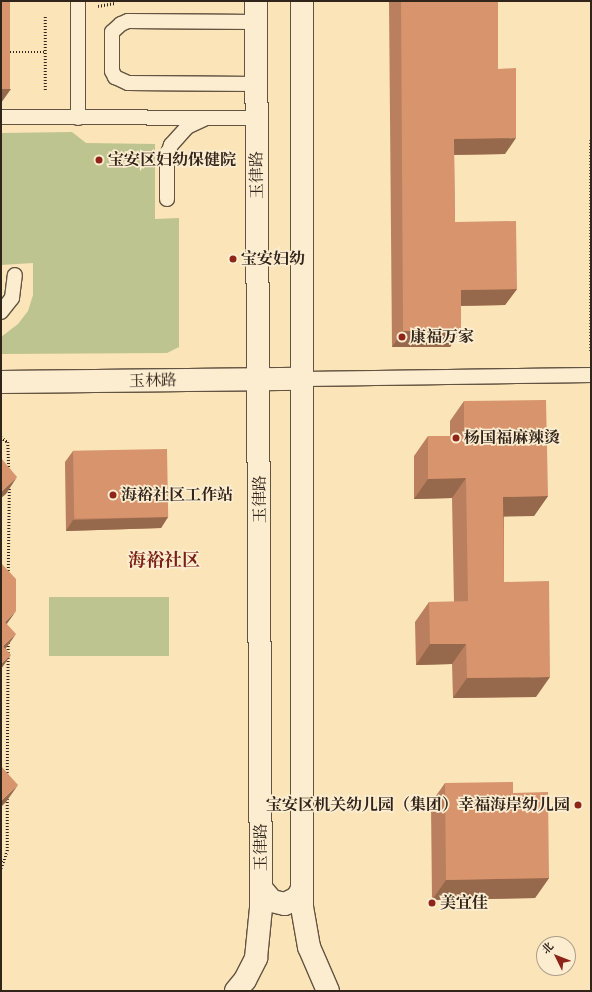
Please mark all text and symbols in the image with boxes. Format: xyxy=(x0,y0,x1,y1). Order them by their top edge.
place label: 宝安区妇幼保健院 xyxy=(108,150,236,170)
street label: 玉律路 xyxy=(247,151,267,199)
marker: 宝安区妇幼保健院 xyxy=(93,154,105,166)
place label: 宝安妇幼 xyxy=(241,249,305,269)
marker: 宝安妇幼 xyxy=(228,254,238,264)
place label: 康福万家 xyxy=(410,327,474,347)
marker: 康福万家 xyxy=(397,332,407,342)
street label: 玉林路 xyxy=(129,371,177,391)
place label: 杨国福麻辣烫 xyxy=(464,428,560,448)
marker: 杨国福麻辣烫 xyxy=(451,433,461,443)
street label: 玉律路 xyxy=(250,475,270,523)
place label: 海裕社区工作站 xyxy=(121,485,233,505)
marker: 海裕社区工作站 xyxy=(108,490,118,500)
district label: 海裕社区 xyxy=(128,549,200,571)
place label: 宝安区机关幼儿园（集团）幸福海岸幼儿园 xyxy=(266,795,570,815)
marker: 宝安区机关幼儿园（集团）幸福海岸幼儿园 xyxy=(573,800,583,810)
street label: 玉律路 xyxy=(251,823,271,871)
place label: 美宜佳 xyxy=(440,893,488,913)
marker: 美宜佳 xyxy=(427,898,437,908)
north arrow xyxy=(536,936,576,976)
text: 北 xyxy=(538,939,557,957)

